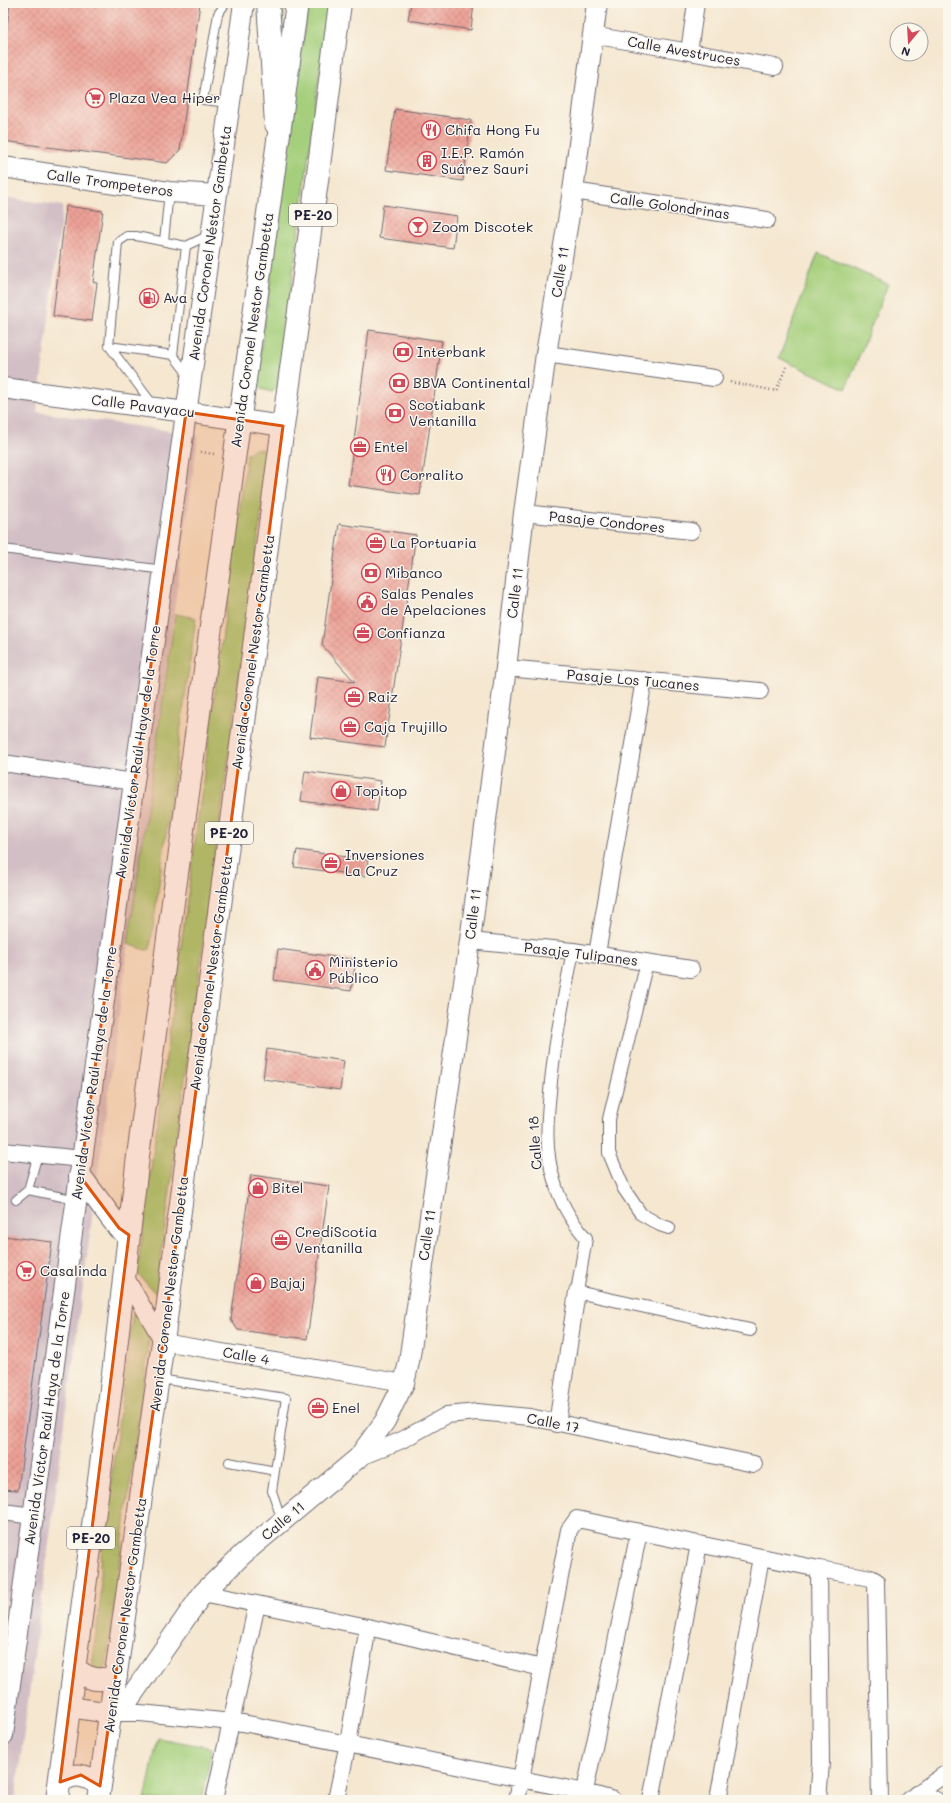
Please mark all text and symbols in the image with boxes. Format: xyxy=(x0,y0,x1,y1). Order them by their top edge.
north arrow xyxy=(889,22,929,62)
street label: Calle Avestruces xyxy=(626,31,742,70)
text: N xyxy=(899,44,912,60)
supermarket icon: Plaza Vea Hiper xyxy=(84,87,106,109)
place label: Plaza Vea Hiper xyxy=(109,88,220,107)
restaurant icon: Chifa Hong Fu xyxy=(420,119,442,141)
place label: Chifa Hong Fu xyxy=(445,120,540,139)
street label: Avenida Coronel Néstor Gambetta xyxy=(184,124,235,362)
place label: I.E.P. Ramón Suárez Sauri xyxy=(441,143,529,178)
building icon: I.E.P. Ramón Suárez Sauri xyxy=(416,150,438,172)
street label: Calle Trompeteros xyxy=(46,164,174,201)
street label: Calle Golondrinas xyxy=(609,188,731,223)
road number: PE-20 xyxy=(289,204,337,226)
street label: Avenida Coronel Nestor Gambetta xyxy=(226,211,277,449)
bar icon: Zoom Discotek xyxy=(407,216,429,238)
place label: Zoom Discotek xyxy=(432,217,533,236)
street label: Calle 11 xyxy=(546,245,573,299)
fuel station icon: Ava xyxy=(138,287,160,309)
place label: Ava xyxy=(163,288,187,307)
bank icon: Interbank xyxy=(392,341,414,363)
place label: Interbank xyxy=(417,342,486,361)
bank icon: BBVA Continental xyxy=(388,372,410,394)
place label: BBVA Continental xyxy=(413,373,531,392)
street label: Calle Pavayacu xyxy=(90,390,196,421)
place label: Scotiabank Ventanilla xyxy=(409,395,485,430)
bank icon: Scotiabank Ventanilla xyxy=(384,402,406,424)
office icon: Entel xyxy=(349,436,371,458)
place label: Entel xyxy=(374,437,408,456)
restaurant icon: Corralito xyxy=(375,464,397,486)
place label: Corralito xyxy=(400,465,463,484)
street label: Pasaje Condores xyxy=(548,506,666,537)
office icon: La Portuaria xyxy=(365,532,387,554)
street label: Avenida Coronel Nestor Gambetta xyxy=(227,533,278,771)
place label: La Portuaria xyxy=(390,533,477,552)
bank icon: Mibanco xyxy=(360,562,382,584)
place label: Mibanco xyxy=(385,563,442,582)
street label: Calle 11 xyxy=(502,566,527,620)
place label: Salas Penales de Apelaciones xyxy=(381,584,486,619)
public building icon: Salas Penales de Apelaciones xyxy=(356,591,378,613)
office icon: Confianza xyxy=(352,622,374,644)
place label: Confianza xyxy=(377,623,446,642)
street label: Avenida Víctor Raúl Haya de la Torre xyxy=(110,624,165,880)
street label: Pasaje Los Tucanes xyxy=(566,664,700,695)
office icon: Raiz xyxy=(343,686,365,708)
place label: Raiz xyxy=(368,687,398,706)
office icon: Caja Trujillo xyxy=(339,716,361,738)
place label: Caja Trujillo xyxy=(364,717,447,736)
shop icon: Topitop xyxy=(330,780,352,802)
place label: Topitop xyxy=(355,781,407,800)
road number: PE-20 xyxy=(205,822,253,844)
place label: Inversiones La Cruz xyxy=(345,845,425,880)
office icon: Inversiones La Cruz xyxy=(320,852,342,874)
street label: Avenida Coronel Nestor Gambetta xyxy=(185,854,236,1092)
street label: Calle 11 xyxy=(460,887,485,941)
street label: Pasaje Tulipanes xyxy=(523,937,639,970)
street label: Avenida Víctor Raúl Haya de la Torre xyxy=(66,945,121,1201)
place label: Ministerio Público xyxy=(329,952,398,987)
public building icon: Ministerio Público xyxy=(304,959,326,981)
street label: Calle 18 xyxy=(523,1116,546,1170)
street label: Avenida Coronel Nestor Gambetta xyxy=(145,1175,192,1413)
shop icon: Bitel xyxy=(247,1177,269,1199)
place label: Bitel xyxy=(272,1178,303,1197)
street label: Calle 11 xyxy=(414,1208,439,1262)
place label: CrediScotia Ventanilla xyxy=(295,1222,377,1257)
office icon: CrediScotia Ventanilla xyxy=(270,1229,292,1251)
supermarket icon: Casalinda xyxy=(15,1260,37,1282)
place label: Casalinda xyxy=(40,1261,107,1280)
shop icon: Bajaj xyxy=(245,1272,267,1294)
place label: Bajaj xyxy=(270,1273,306,1292)
street label: Avenida Víctor Raúl Haya de la Torre xyxy=(19,1290,74,1546)
street label: Calle 4 xyxy=(221,1342,272,1369)
office icon: Enel xyxy=(307,1397,329,1419)
place label: Enel xyxy=(332,1398,360,1417)
street label: Calle 17 xyxy=(525,1408,581,1437)
street label: Avenida Coronel Nestor Gambetta xyxy=(99,1496,150,1734)
street label: Calle 11 xyxy=(257,1497,308,1544)
road number: PE-20 xyxy=(67,1527,115,1549)

